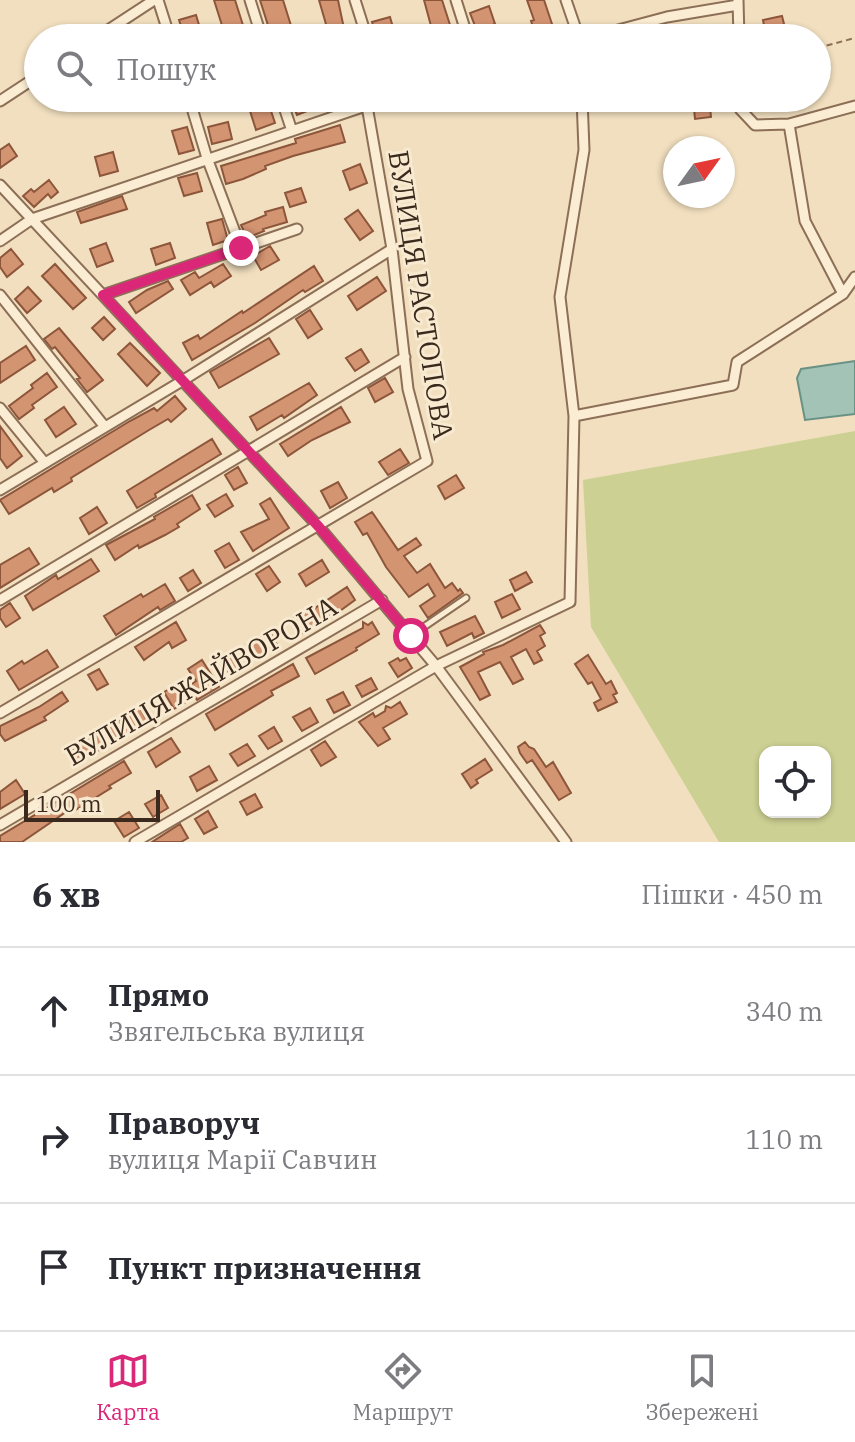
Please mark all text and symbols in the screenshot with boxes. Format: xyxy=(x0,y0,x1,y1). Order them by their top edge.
search box xyxy=(24,24,831,112)
icon: search xyxy=(52,46,96,90)
text: Пошук xyxy=(116,49,216,88)
north arrow xyxy=(663,136,735,208)
street label: ВУЛИЦЯ РАСТОПОВА xyxy=(380,147,463,442)
route end xyxy=(223,230,259,266)
street label: ВУЛИЦЯ ЖАЙВОРОНА xyxy=(58,587,344,774)
route start xyxy=(393,618,429,654)
map controls xyxy=(759,746,831,818)
button: locate xyxy=(759,746,831,818)
scale bar xyxy=(24,786,160,822)
text: 100 m xyxy=(36,789,102,818)
text: 6 хв xyxy=(32,872,101,916)
text: Пішки · 450 m xyxy=(641,877,823,911)
text: Прямо xyxy=(108,975,209,1014)
icon: ahead xyxy=(32,989,76,1033)
text: 340 m xyxy=(745,994,823,1028)
text: Звягельська вулиця xyxy=(108,1014,365,1048)
text: Праворуч xyxy=(108,1103,260,1142)
icon: right xyxy=(32,1117,76,1161)
text: 110 m xyxy=(745,1122,823,1156)
text: вулиця Марії Савчин xyxy=(108,1142,377,1176)
icon: arrive xyxy=(32,1245,76,1289)
text: Пункт призначення xyxy=(108,1248,421,1287)
tab: Карта xyxy=(96,1349,160,1426)
tab: Маршрут xyxy=(352,1349,453,1426)
tab: Збережені xyxy=(646,1349,759,1426)

